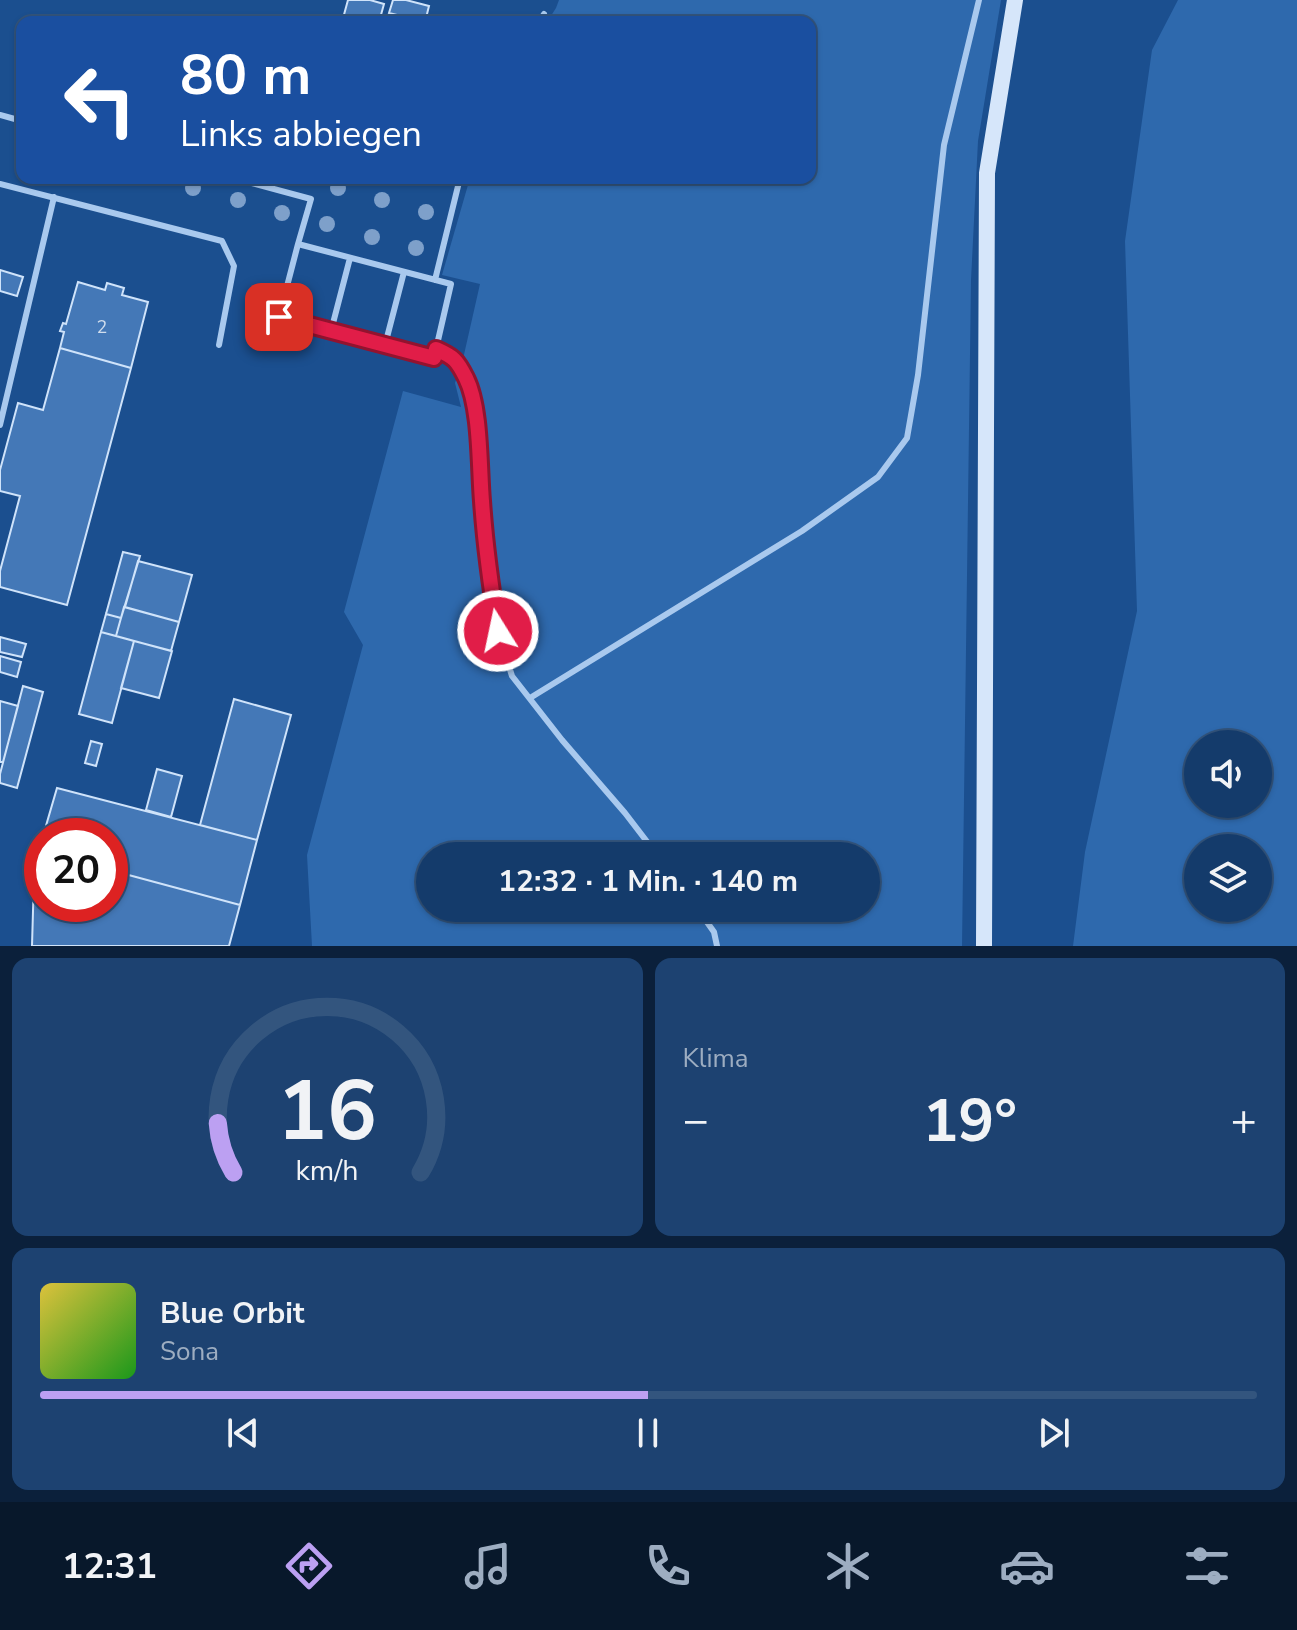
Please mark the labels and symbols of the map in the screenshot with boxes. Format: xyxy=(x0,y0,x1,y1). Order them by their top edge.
pin xyxy=(245,283,313,351)
house number: 2 xyxy=(97,315,107,339)
position arrow xyxy=(456,589,540,673)
speed limit sign: 20 xyxy=(24,818,128,922)

